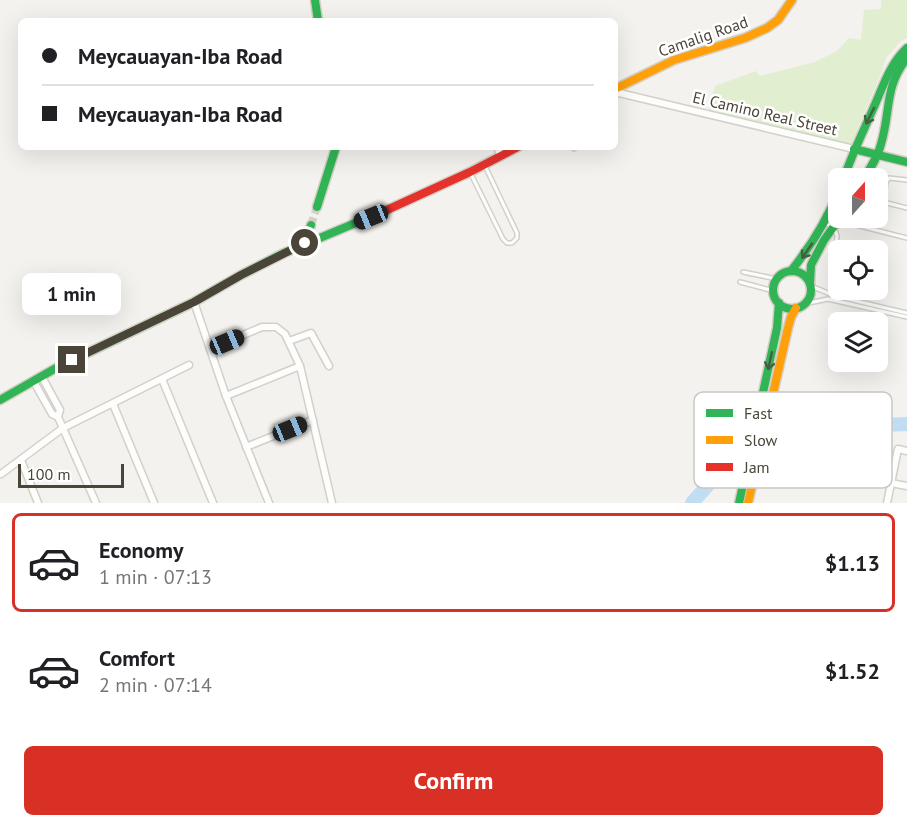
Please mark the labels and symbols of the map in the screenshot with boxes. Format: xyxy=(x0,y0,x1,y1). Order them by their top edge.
street label: Camalig Road xyxy=(656,11,750,61)
street label: El Camino Real Street xyxy=(691,87,840,139)
one-way arrow xyxy=(863,107,875,125)
north arrow xyxy=(828,168,888,228)
car xyxy=(351,202,391,232)
route start xyxy=(291,229,318,256)
one-way arrow xyxy=(800,242,812,259)
callout: 1 min xyxy=(22,273,122,315)
car xyxy=(207,327,247,357)
route end xyxy=(58,346,85,373)
one-way arrow xyxy=(764,351,775,370)
legend xyxy=(694,392,892,488)
text: Fast xyxy=(744,403,773,423)
car xyxy=(270,414,310,444)
text: Slow xyxy=(744,430,778,450)
text: Jam xyxy=(743,457,770,477)
scale bar xyxy=(18,461,124,489)

